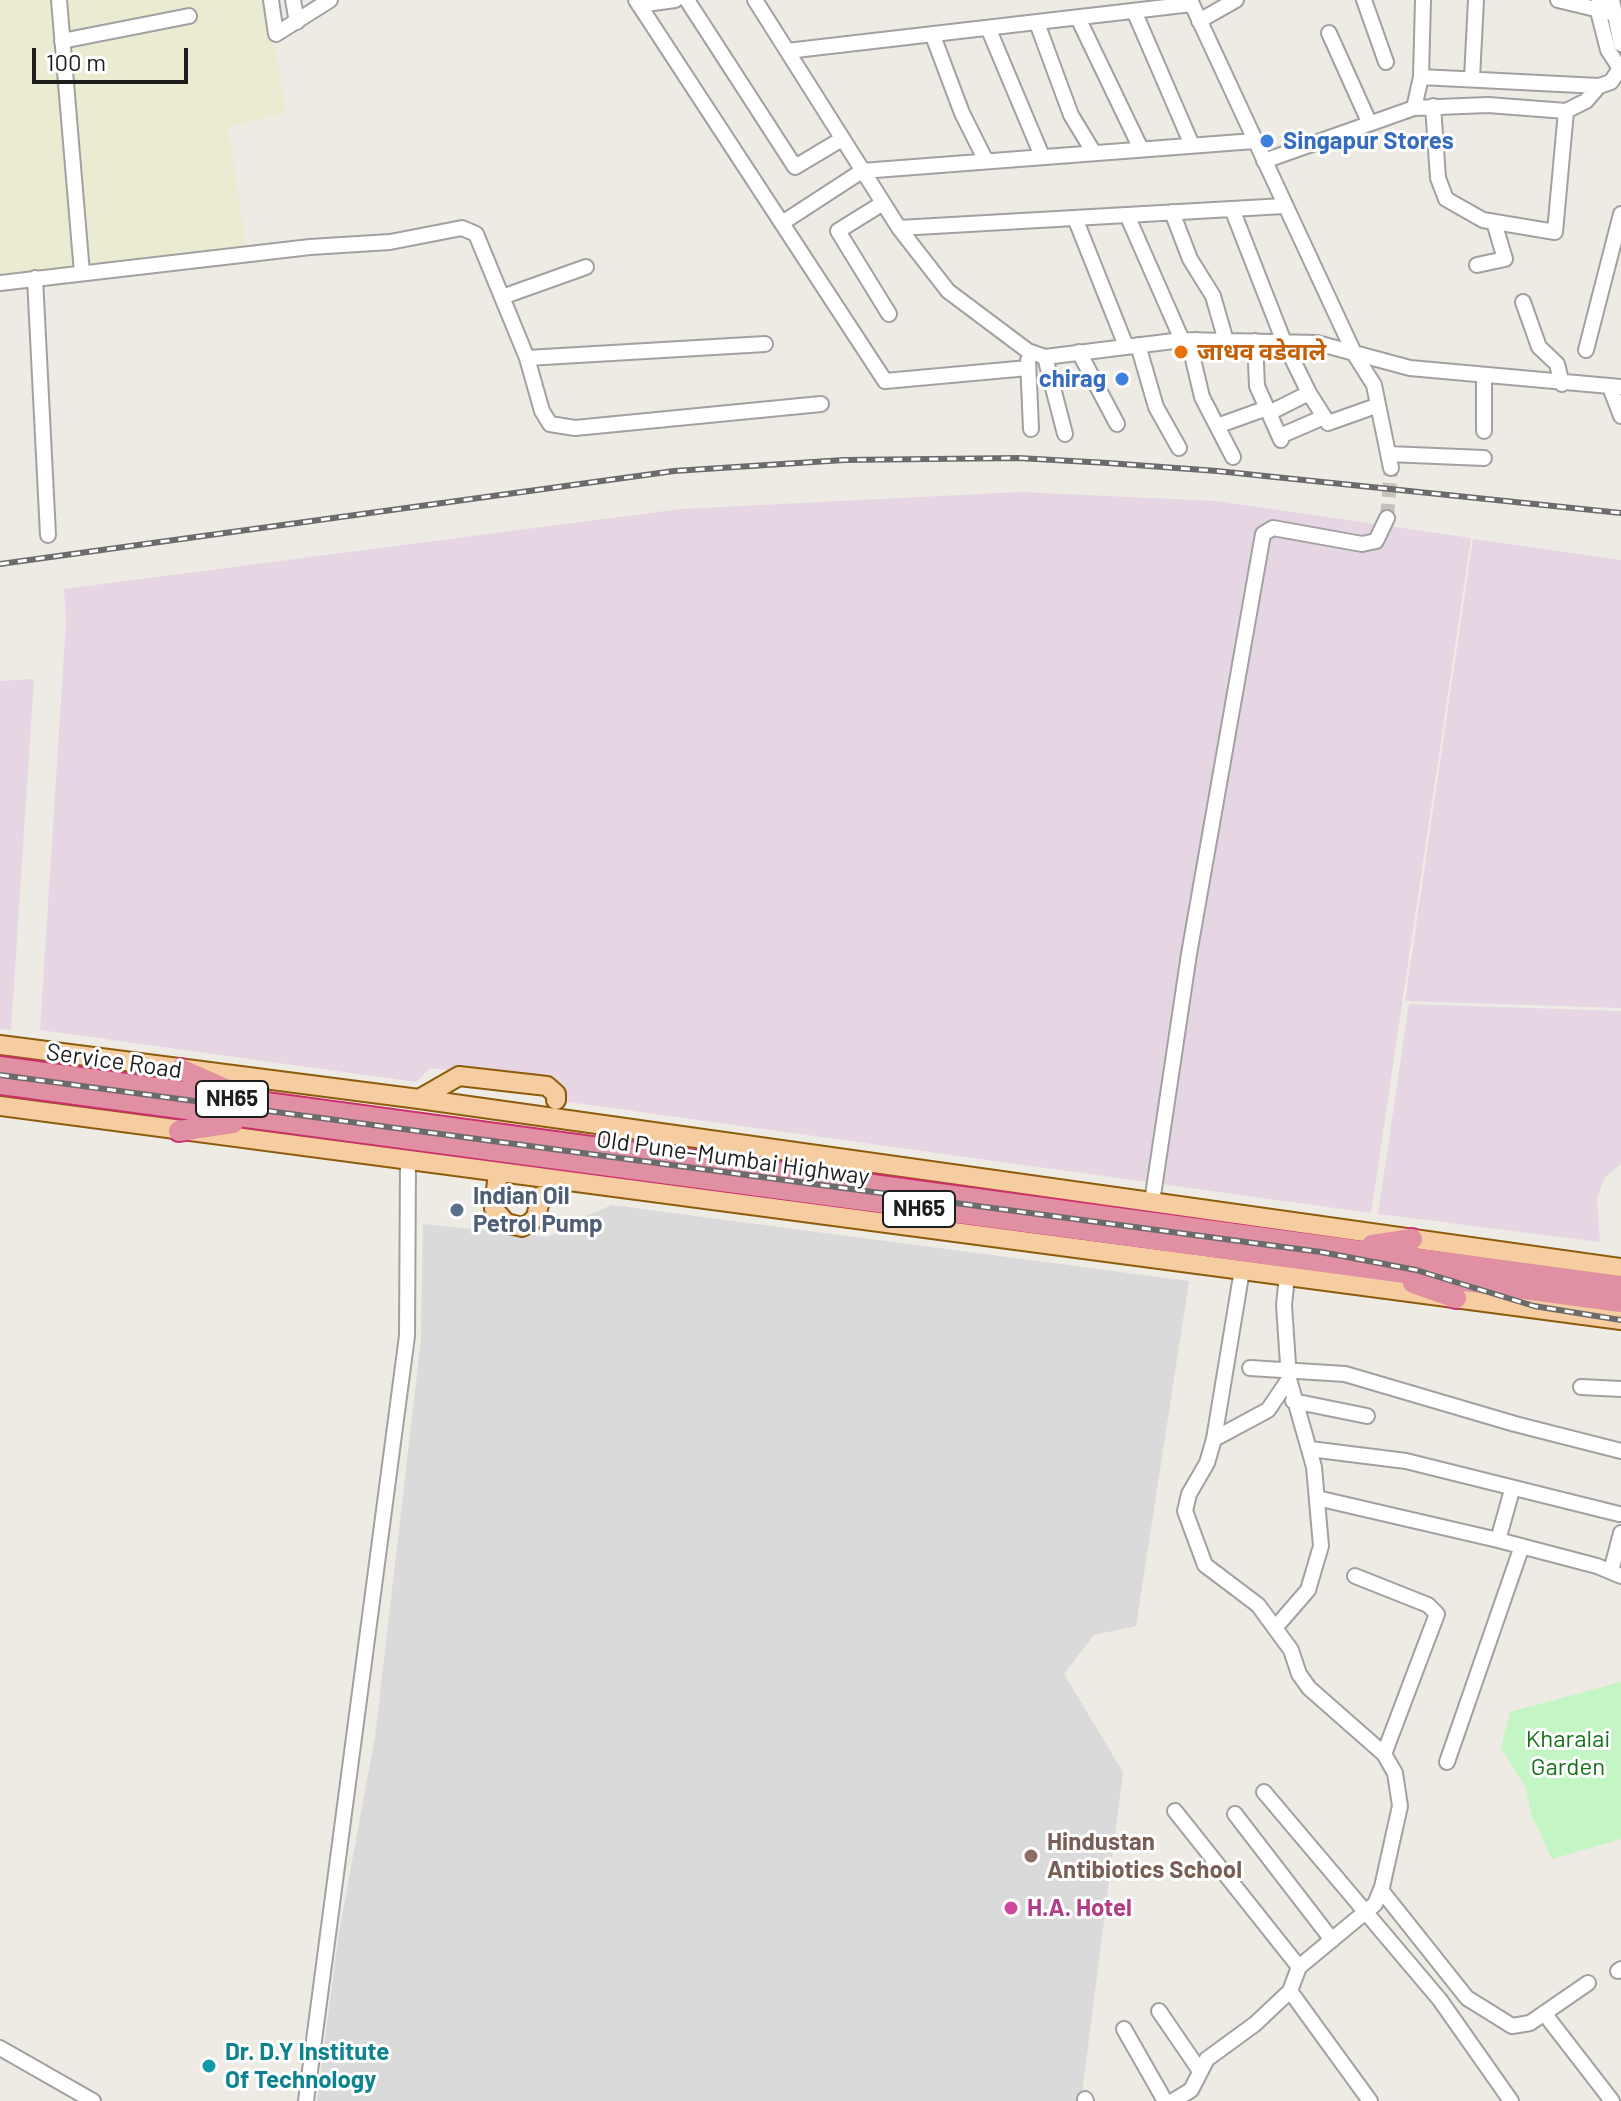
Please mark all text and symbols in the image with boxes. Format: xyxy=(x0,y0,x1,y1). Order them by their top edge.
scale bar xyxy=(36,32,192,82)
text: 100 m xyxy=(46,47,106,76)
place label: Singapur Stores xyxy=(1283,127,1454,155)
marker: Singapur Stores xyxy=(1258,132,1276,150)
place label: जाधव वडेवाले xyxy=(1197,338,1326,366)
marker: जाधव वडेवाले xyxy=(1172,343,1190,361)
place label: chirag xyxy=(1039,365,1106,393)
marker: chirag xyxy=(1113,370,1131,388)
street label: Service Road xyxy=(44,1037,184,1085)
road number: NH65 xyxy=(196,1081,268,1117)
street label: Old Pune–Mumbai Highway xyxy=(595,1125,871,1191)
place label: Indian Oil Petrol Pump xyxy=(473,1182,603,1238)
road number: NH65 xyxy=(883,1191,955,1227)
marker: Indian Oil Petrol Pump xyxy=(448,1201,466,1219)
park label: Kharalai Garden xyxy=(1526,1725,1610,1781)
place label: Hindustan Antibiotics School xyxy=(1047,1828,1242,1884)
marker: Hindustan Antibiotics School xyxy=(1022,1847,1040,1865)
place label: H.A. Hotel xyxy=(1027,1894,1132,1922)
marker: H.A. Hotel xyxy=(1002,1899,1020,1917)
place label: Dr. D.Y Institute Of Technology xyxy=(225,2038,389,2094)
marker: Dr. D.Y Institute Of Technology xyxy=(200,2057,218,2075)

